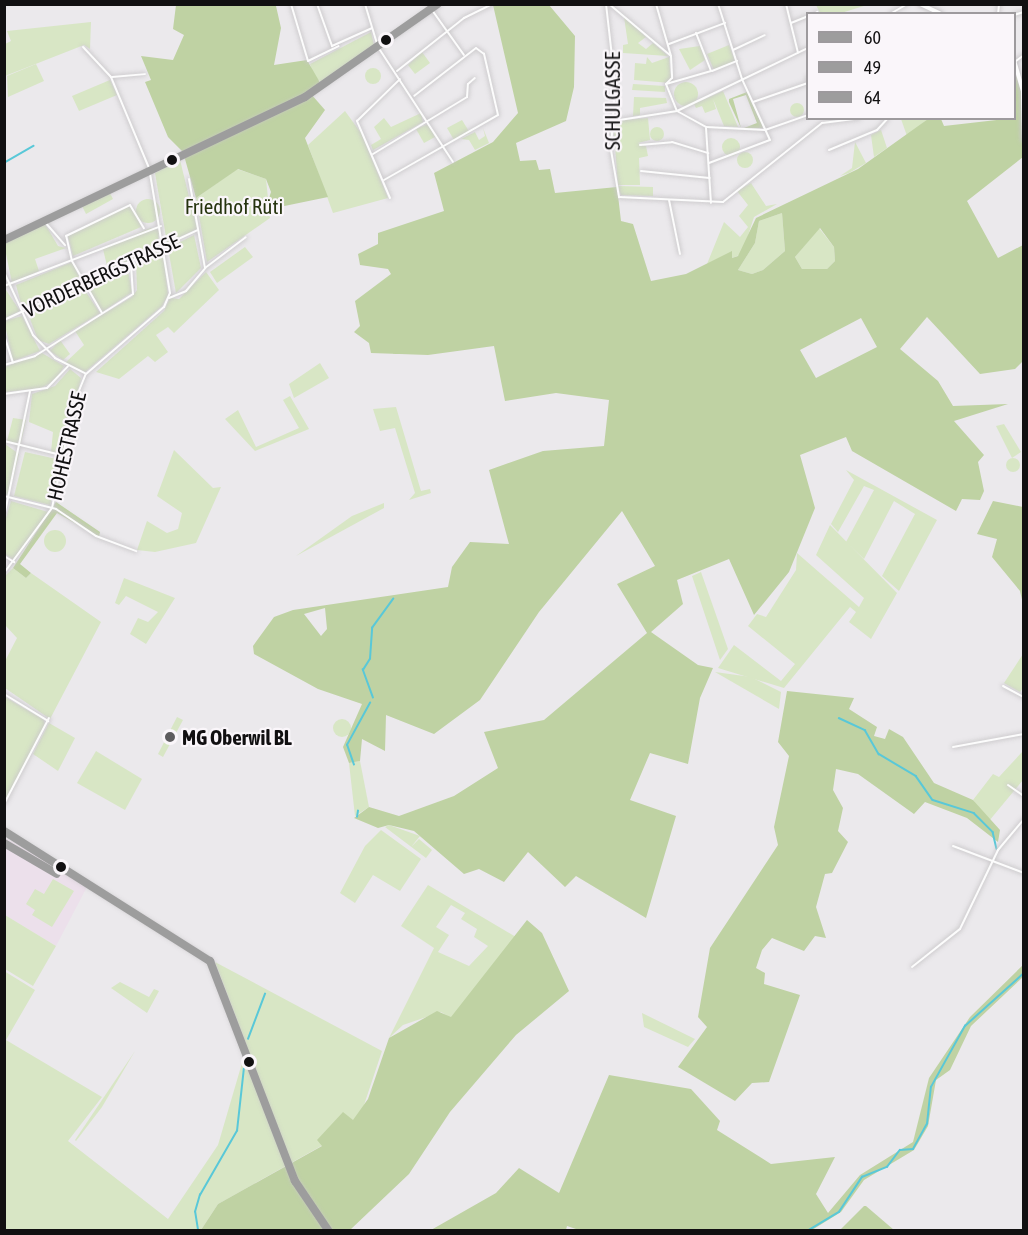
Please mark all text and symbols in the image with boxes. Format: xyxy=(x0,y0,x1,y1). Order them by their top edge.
legend xyxy=(806,12,1016,120)
text: 60 xyxy=(864,27,881,48)
unlabelled marker xyxy=(380,34,392,46)
street label: SCHULGASSE xyxy=(599,52,625,150)
text: 49 xyxy=(864,57,881,78)
text: 64 xyxy=(864,87,881,108)
unlabelled marker xyxy=(166,154,178,166)
park label: Friedhof Rüti xyxy=(185,193,283,219)
street label: VORDERBERGSTRASSE xyxy=(19,228,183,322)
street label: HOHESTRASSE xyxy=(41,389,91,503)
place label: MG Oberwil BL xyxy=(182,724,292,750)
marker: MG Oberwil BL xyxy=(163,730,177,744)
unlabelled marker xyxy=(55,861,67,873)
unlabelled marker xyxy=(243,1056,255,1068)

